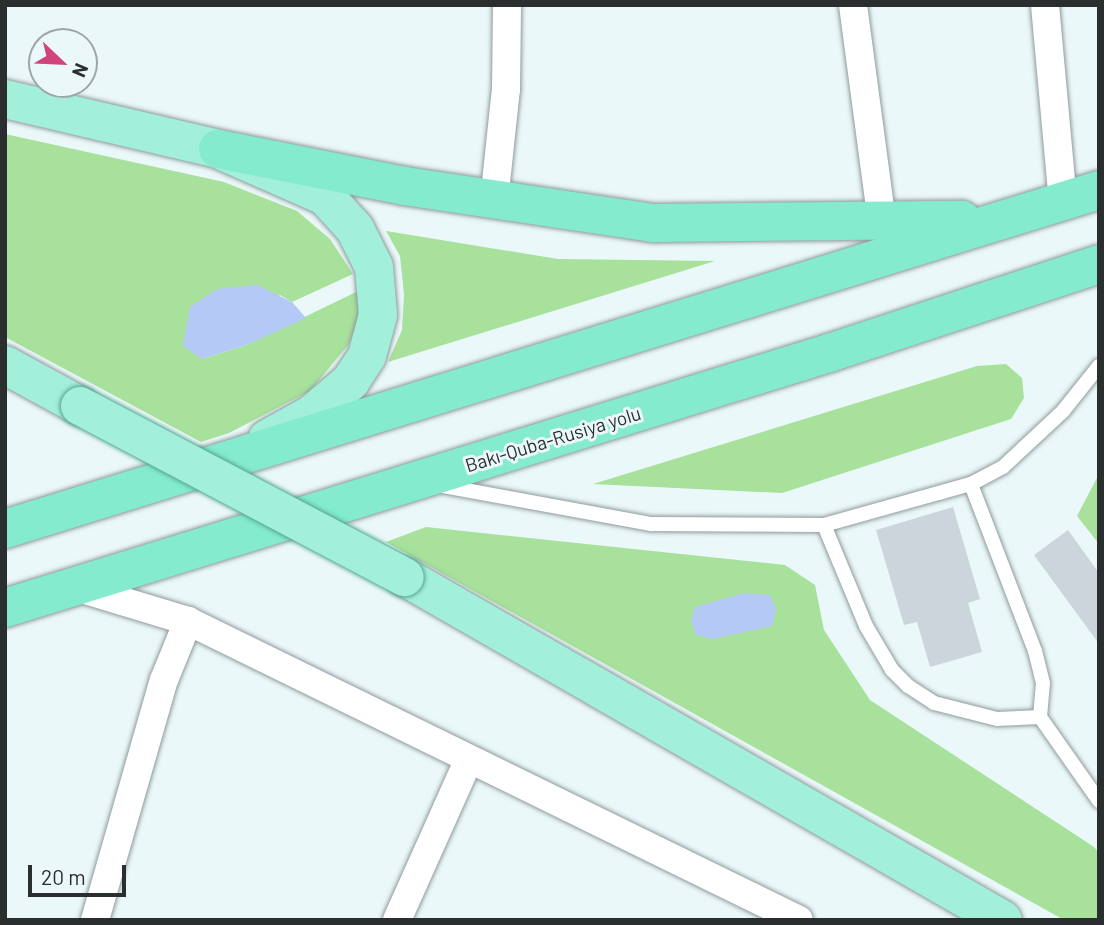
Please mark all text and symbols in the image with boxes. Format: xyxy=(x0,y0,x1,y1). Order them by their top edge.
north arrow xyxy=(28,28,98,98)
text: N xyxy=(68,60,94,81)
street label: Bakı-Quba-Rusiya yolu xyxy=(462,401,644,477)
scale bar xyxy=(32,852,130,896)
text: 20 m xyxy=(41,864,86,889)

